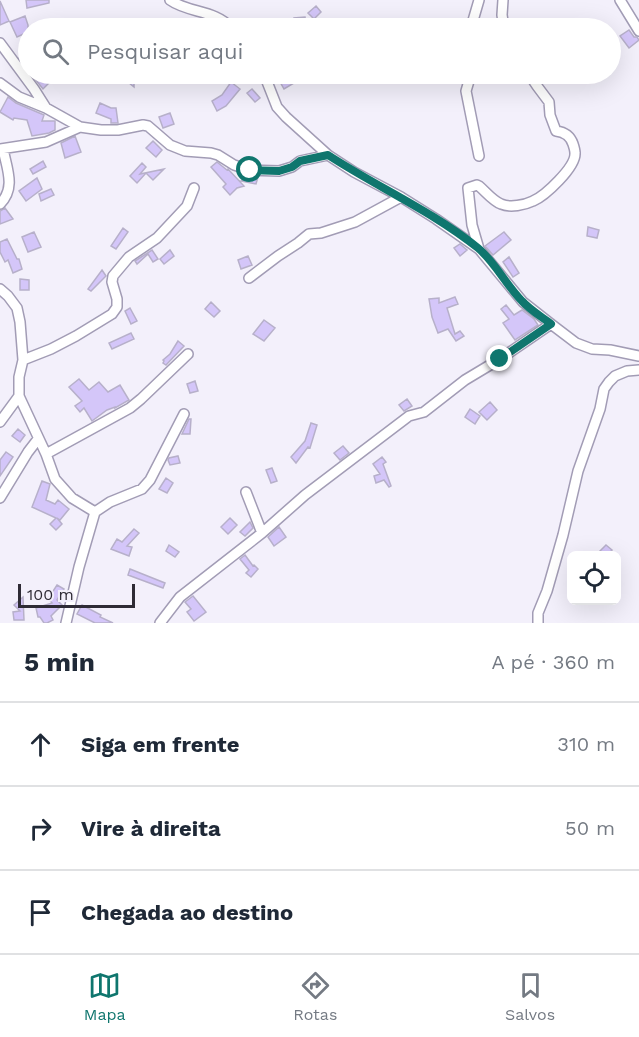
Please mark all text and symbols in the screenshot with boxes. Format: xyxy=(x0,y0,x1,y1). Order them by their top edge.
search box xyxy=(18,18,621,84)
icon: search xyxy=(39,35,72,68)
text: Pesquisar aqui xyxy=(87,39,243,64)
route start xyxy=(236,156,262,182)
route end xyxy=(486,345,512,371)
map controls xyxy=(567,551,621,605)
button: locate xyxy=(567,551,621,605)
scale bar xyxy=(18,581,135,608)
text: 100 m xyxy=(27,585,74,604)
text: 5 min xyxy=(24,647,95,677)
text: A pé · 360 m xyxy=(491,650,615,674)
icon: ahead xyxy=(24,728,57,761)
text: Siga em frente xyxy=(81,732,239,757)
text: 310 m xyxy=(557,732,615,756)
icon: right xyxy=(24,812,57,845)
text: Vire à direita xyxy=(81,816,221,841)
text: 50 m xyxy=(565,816,615,840)
icon: arrive xyxy=(24,896,57,929)
text: Chegada ao destino xyxy=(81,900,293,925)
tab: Mapa xyxy=(84,969,126,1024)
tab: Rotas xyxy=(293,969,337,1024)
tab: Salvos xyxy=(505,969,555,1024)

